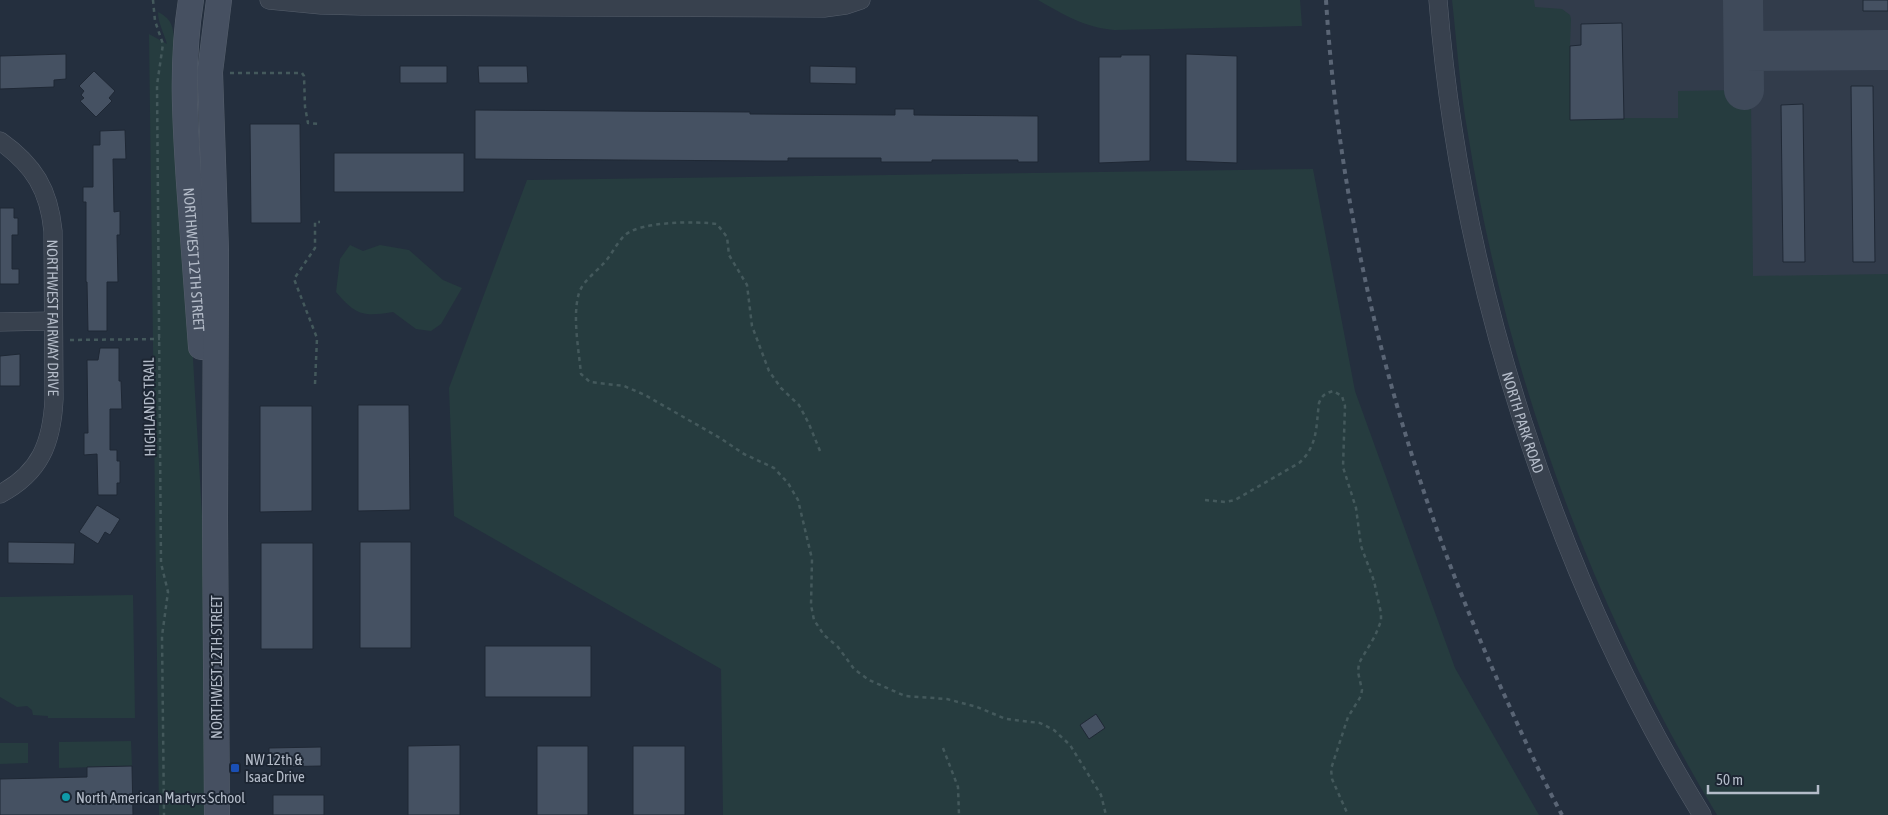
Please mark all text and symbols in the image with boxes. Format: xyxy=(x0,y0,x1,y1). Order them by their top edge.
street label: NORTHWEST 12TH STREET xyxy=(181,187,208,332)
street label: NORTHWEST FAIRWAY DRIVE xyxy=(45,239,62,396)
street label: HIGHLANDS TRAIL xyxy=(140,357,158,457)
street label: NORTH PARK ROAD xyxy=(1499,370,1548,475)
street label: NORTHWEST 12TH STREET xyxy=(208,595,225,739)
place label: NW 12th & Isaac Drive xyxy=(245,751,305,785)
marker: NW 12th & Isaac Drive xyxy=(229,762,241,774)
scale bar xyxy=(1708,762,1818,794)
text: 50 m xyxy=(1716,771,1743,788)
place label: North American Martyrs School xyxy=(76,789,245,806)
marker: North American Martyrs School xyxy=(60,791,72,803)

